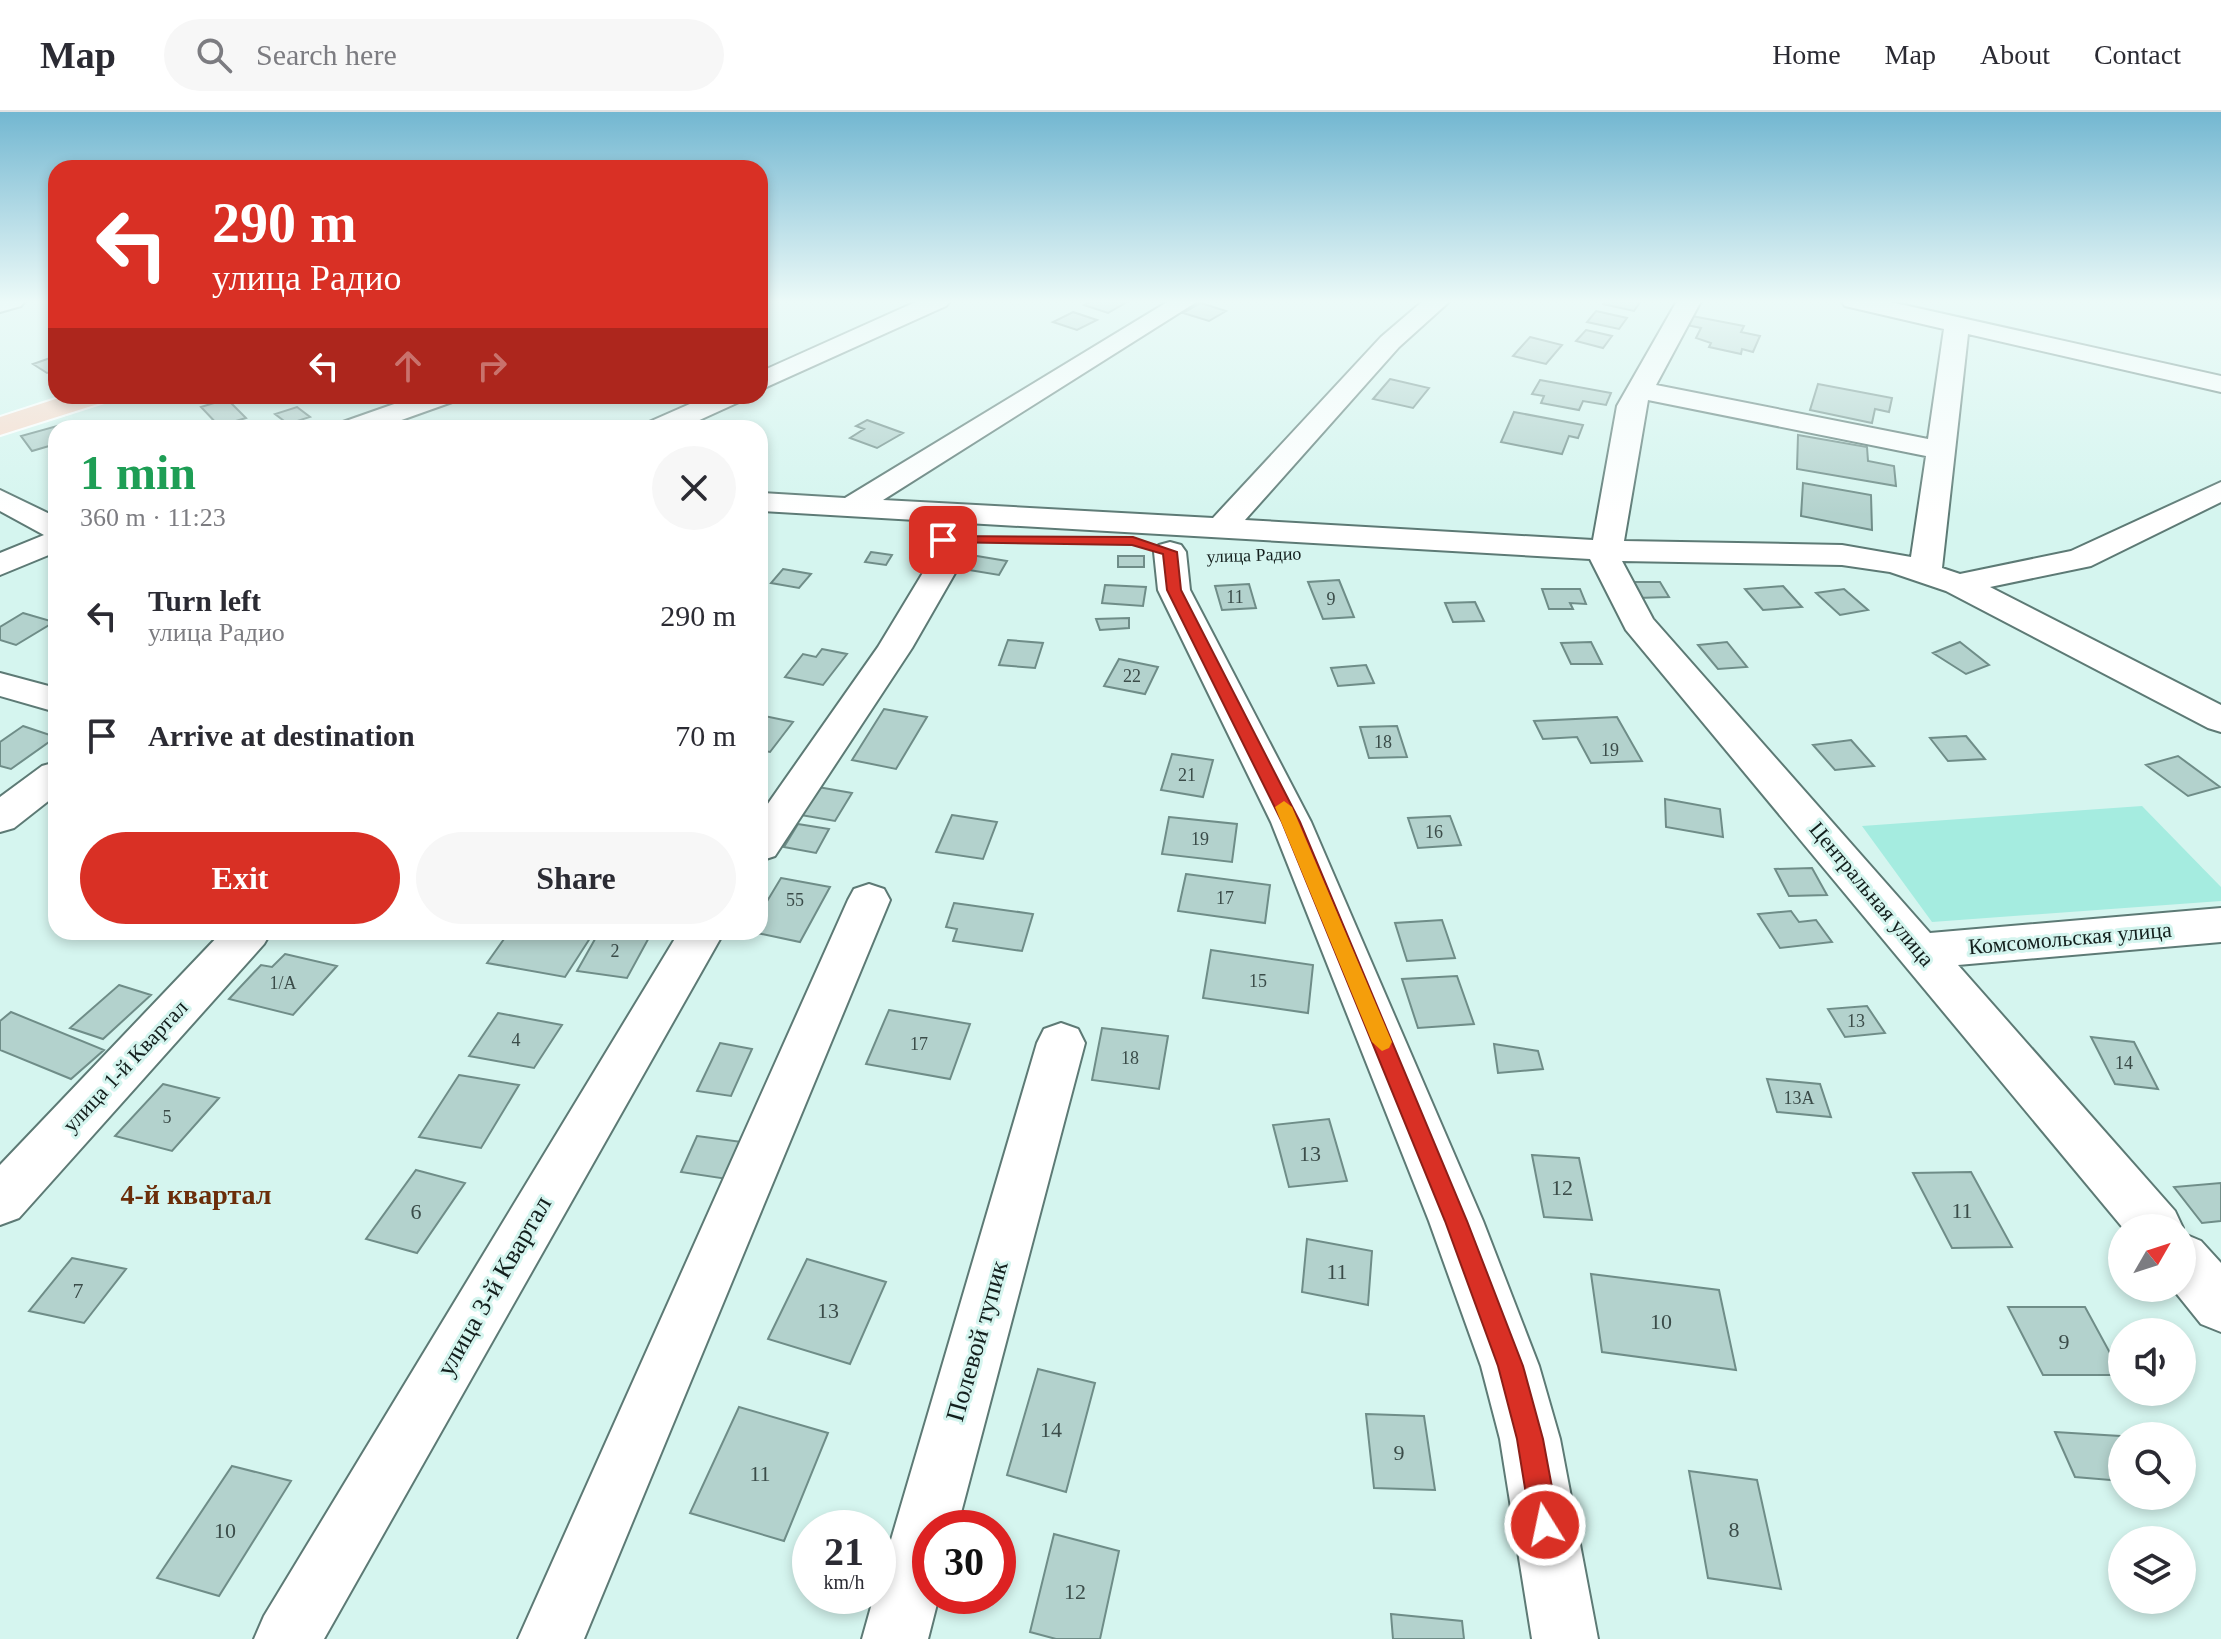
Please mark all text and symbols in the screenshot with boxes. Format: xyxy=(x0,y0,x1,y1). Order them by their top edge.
search box xyxy=(164,19,724,91)
icon: search xyxy=(192,33,236,77)
text: Map xyxy=(40,34,116,76)
text: Search here xyxy=(256,38,397,71)
text: Home xyxy=(1772,39,1841,70)
text: Map xyxy=(1885,39,1936,70)
text: About xyxy=(1980,39,2050,70)
text: Contact xyxy=(2094,39,2181,70)
icon: left xyxy=(80,192,184,296)
text: 290 m xyxy=(212,192,357,254)
text: улица Радио xyxy=(212,258,401,298)
icon: left xyxy=(302,344,346,388)
icon: ahead xyxy=(386,344,430,388)
icon: right xyxy=(470,344,514,388)
text: 1 min xyxy=(80,446,196,499)
button: close xyxy=(652,446,736,530)
text: 360 m · 11:23 xyxy=(80,503,226,532)
pin xyxy=(909,506,977,574)
icon: arrive xyxy=(921,518,965,562)
street label: улица Радио xyxy=(1206,543,1302,567)
text: Turn left xyxy=(148,584,261,617)
house number: 11 xyxy=(1226,587,1244,607)
house number: 9 xyxy=(1327,589,1336,609)
icon: left xyxy=(80,594,124,638)
text: 290 m xyxy=(660,599,736,632)
text: улица Радио xyxy=(148,618,285,647)
house number: 22 xyxy=(1123,666,1141,686)
icon: arrive xyxy=(80,714,124,758)
text: Arrive at destination xyxy=(148,719,415,752)
text: 70 m xyxy=(675,719,736,752)
house number: 18 xyxy=(1374,732,1392,752)
house number: 19 xyxy=(1601,740,1619,760)
house number: 21 xyxy=(1178,765,1196,785)
street label: Центральная улица xyxy=(1804,817,1940,971)
house number: 16 xyxy=(1425,822,1443,842)
house number: 19 xyxy=(1191,829,1209,849)
button: Exit xyxy=(80,832,400,924)
button: Share xyxy=(416,832,736,924)
house number: 17 xyxy=(1216,888,1234,908)
house number: 55 xyxy=(786,890,804,910)
street label: Комсомольская улица xyxy=(1967,917,2173,959)
house number: 2 xyxy=(611,941,620,961)
house number: 15 xyxy=(1249,971,1267,991)
house number: 1/А xyxy=(270,973,297,993)
street label: улица 1-й Квартал xyxy=(57,995,193,1137)
house number: 13 xyxy=(1847,1011,1865,1031)
house number: 4 xyxy=(512,1030,521,1050)
house number: 17 xyxy=(910,1034,928,1054)
house number: 18 xyxy=(1121,1048,1139,1068)
house number: 14 xyxy=(2115,1053,2133,1073)
house number: 13А xyxy=(1784,1088,1815,1108)
house number: 5 xyxy=(163,1107,172,1127)
house number: 13 xyxy=(1299,1141,1321,1166)
house number: 12 xyxy=(1551,1175,1573,1200)
district label: 4-й квартал xyxy=(121,1179,271,1210)
street label: улица 3-й Квартал xyxy=(431,1191,557,1381)
house number: 11 xyxy=(1951,1198,1973,1223)
house number: 6 xyxy=(411,1199,422,1224)
north arrow xyxy=(2108,1214,2196,1302)
map controls xyxy=(2108,1214,2196,1614)
street label: Полевой тупик xyxy=(940,1257,1014,1425)
house number: 11 xyxy=(1326,1259,1348,1284)
house number: 7 xyxy=(73,1278,84,1303)
house number: 13 xyxy=(817,1298,839,1323)
house number: 10 xyxy=(1650,1309,1672,1334)
button: sound xyxy=(2108,1318,2196,1406)
house number: 9 xyxy=(2059,1329,2070,1354)
house number: 14 xyxy=(1040,1417,1062,1442)
button: search xyxy=(2108,1422,2196,1510)
house number: 9 xyxy=(1394,1440,1405,1465)
house number: 11 xyxy=(749,1461,771,1486)
position arrow xyxy=(1503,1483,1587,1567)
speed limit sign: 30 xyxy=(912,1510,1016,1614)
house number: 8 xyxy=(1729,1517,1740,1542)
house number: 10 xyxy=(214,1518,236,1543)
button: layers xyxy=(2108,1526,2196,1614)
text: 21 xyxy=(824,1529,864,1574)
text: km/h xyxy=(823,1571,865,1593)
house number: 12 xyxy=(1064,1579,1086,1604)

